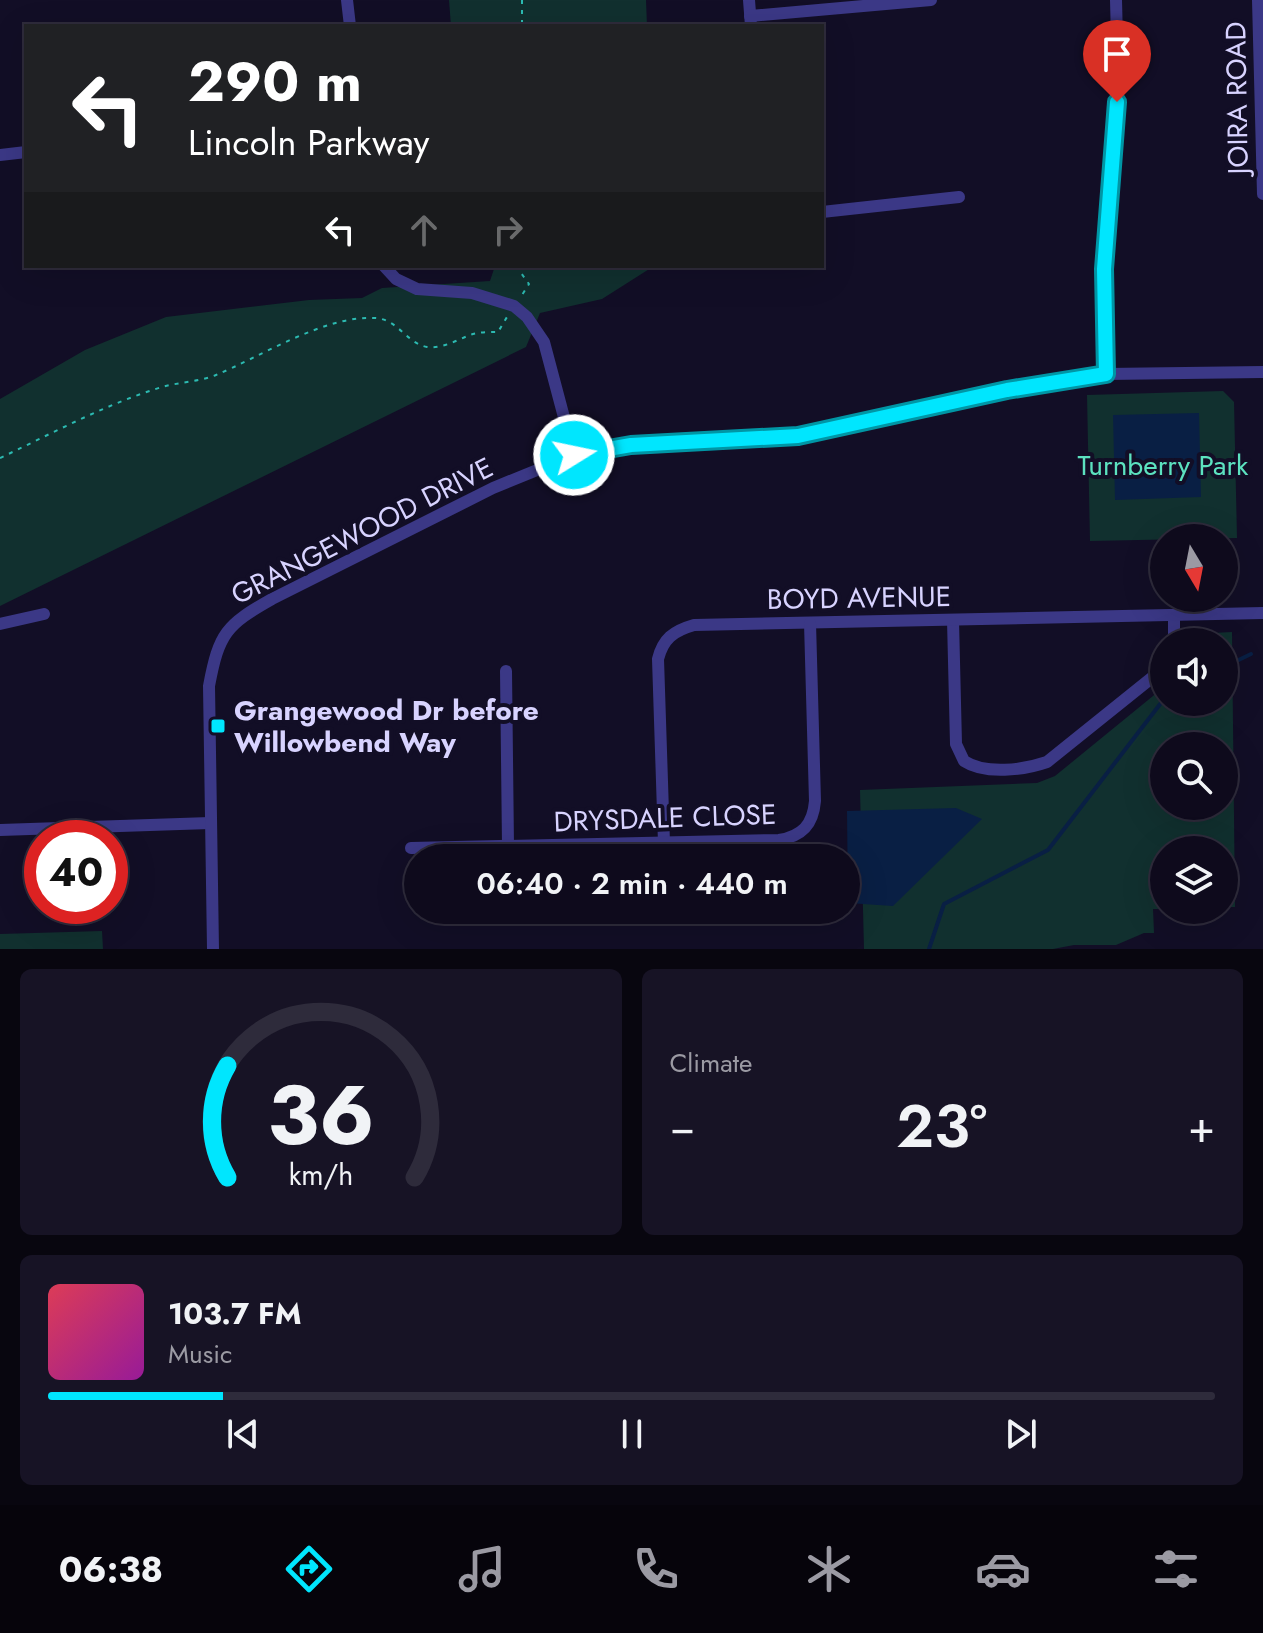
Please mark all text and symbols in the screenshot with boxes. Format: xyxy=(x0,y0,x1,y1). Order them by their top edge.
pin xyxy=(1083,20,1151,102)
street label: JOIRA ROAD xyxy=(1215,21,1259,179)
icon: arrive xyxy=(1095,32,1139,76)
text: 290 m xyxy=(188,41,362,122)
icon: left xyxy=(56,56,160,160)
text: Lincoln Parkway xyxy=(188,116,429,168)
icon: left xyxy=(318,208,362,252)
icon: ahead xyxy=(402,208,446,252)
icon: right xyxy=(486,208,530,252)
position arrow xyxy=(532,413,616,497)
park label: Turnberry Park xyxy=(1078,445,1249,486)
street label: GRANGEWOOD DRIVE xyxy=(224,447,500,615)
north arrow xyxy=(1150,524,1238,612)
map controls xyxy=(1150,524,1238,924)
street label: BOYD AVENUE xyxy=(767,576,951,620)
button: sound xyxy=(1150,628,1238,716)
place label: Grangewood Dr before Willowbend Way xyxy=(234,690,539,763)
marker: Grangewood Dr before Willowbend Way xyxy=(209,717,227,735)
button: search xyxy=(1150,732,1238,820)
street label: DRYSDALE CLOSE xyxy=(553,794,777,842)
speed limit sign: 40 xyxy=(24,820,128,924)
button: layers xyxy=(1150,836,1238,924)
text: 06:40 · 2 min · 440 m xyxy=(476,862,788,905)
text: Climate xyxy=(670,1044,752,1082)
text: 36 xyxy=(267,1055,374,1175)
text: 23° xyxy=(896,1083,987,1170)
text: − xyxy=(670,1095,695,1159)
text: + xyxy=(1188,1095,1215,1159)
text: km/h xyxy=(288,1154,353,1196)
text: 103.7 FM xyxy=(168,1292,301,1335)
text: Music xyxy=(168,1335,232,1373)
icon: previous xyxy=(221,1412,265,1456)
icon: pause xyxy=(610,1412,654,1456)
icon: next xyxy=(999,1412,1043,1456)
icon: directions xyxy=(281,1541,337,1597)
icon: music xyxy=(454,1541,510,1597)
icon: phone xyxy=(628,1541,684,1597)
icon: climate xyxy=(801,1541,857,1597)
icon: car xyxy=(975,1541,1031,1597)
icon: filters xyxy=(1148,1541,1204,1597)
text: 06:38 xyxy=(59,1543,163,1595)

